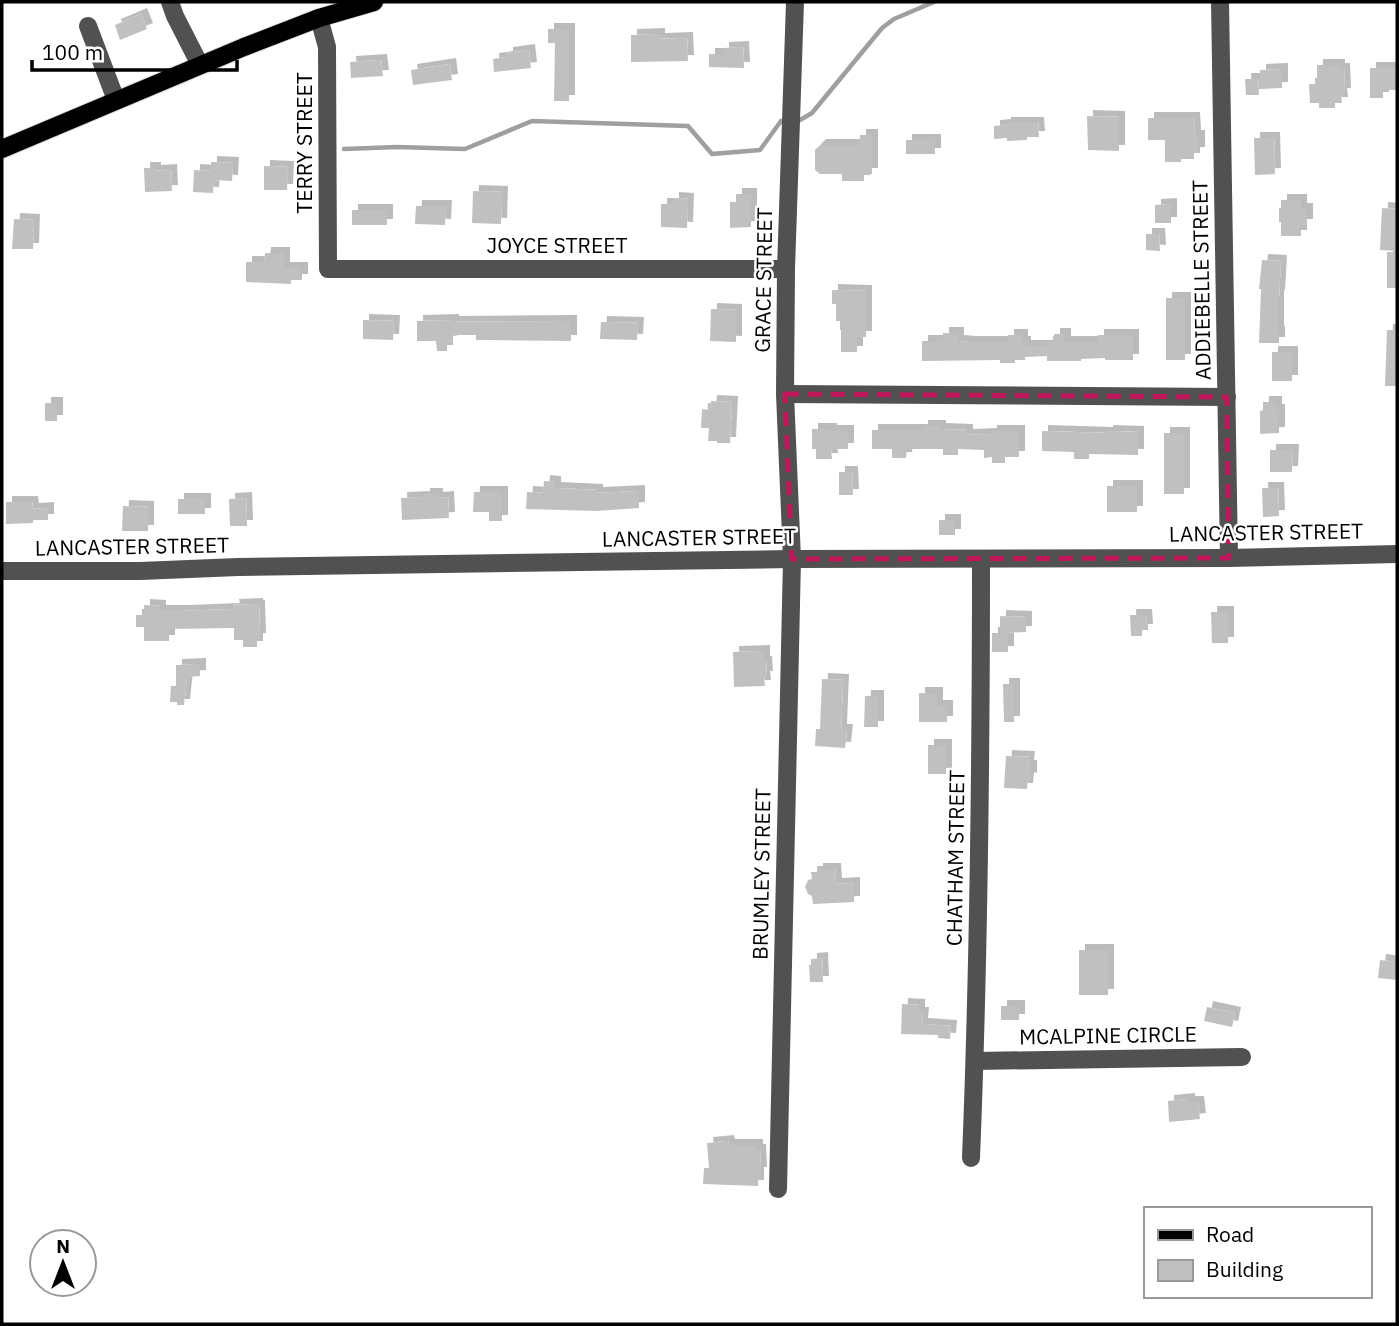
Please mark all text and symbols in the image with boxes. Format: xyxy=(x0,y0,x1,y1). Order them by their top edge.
scale bar xyxy=(32,28,236,72)
text: 100 m xyxy=(42,38,103,66)
street label: TERRY STREET xyxy=(290,72,318,214)
street label: ADDIEBELLE STREET xyxy=(1185,180,1217,380)
street label: GRACE STREET xyxy=(748,207,778,353)
street label: JOYCE STREET xyxy=(487,231,627,259)
street label: LANCASTER STREET xyxy=(1169,516,1363,548)
street label: LANCASTER STREET xyxy=(602,521,796,553)
street label: LANCASTER STREET xyxy=(35,530,229,562)
street label: CHATHAM STREET xyxy=(939,770,971,946)
street label: BRUMLEY STREET xyxy=(746,788,776,960)
street label: MCALPINE CIRCLE xyxy=(1019,1019,1197,1051)
legend xyxy=(1144,1207,1371,1298)
text: Road xyxy=(1206,1220,1254,1248)
north arrow xyxy=(28,1228,98,1298)
text: N xyxy=(56,1234,70,1258)
text: Building xyxy=(1206,1255,1283,1283)

